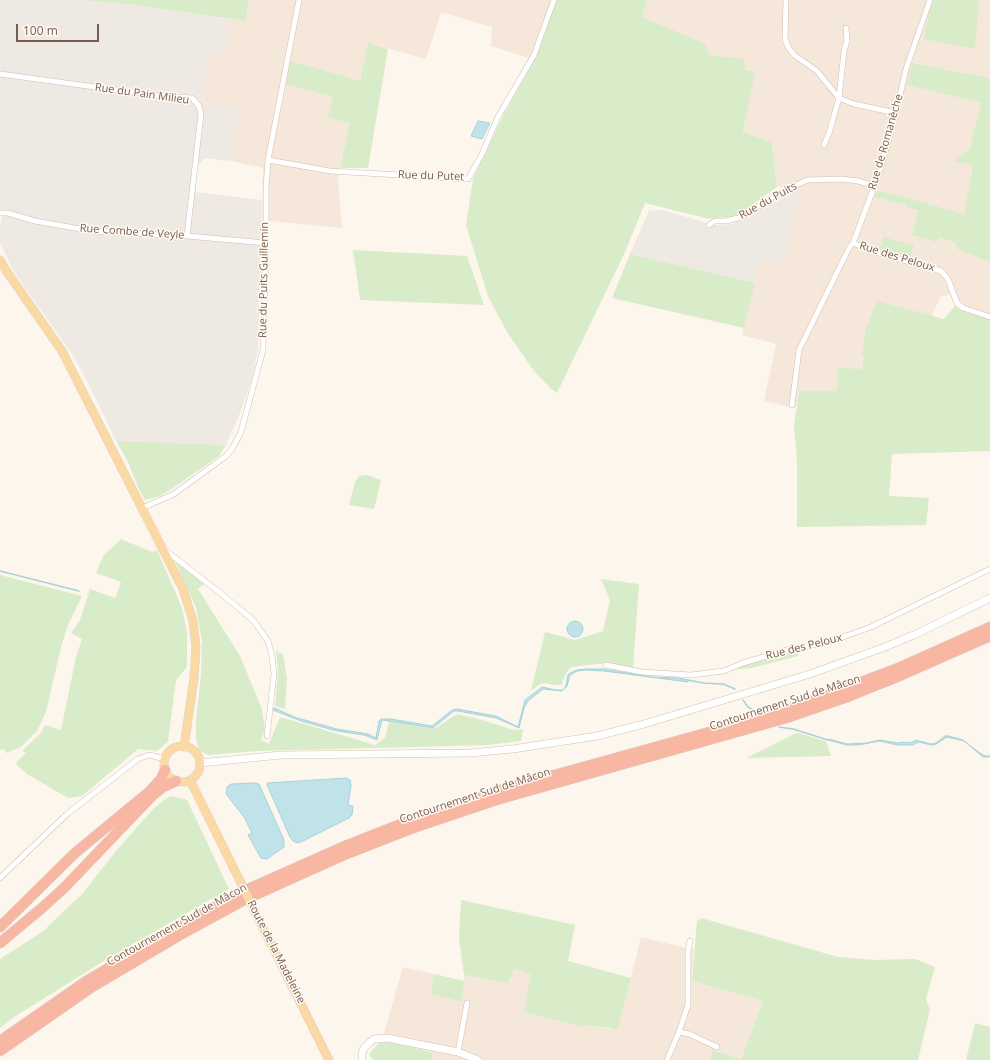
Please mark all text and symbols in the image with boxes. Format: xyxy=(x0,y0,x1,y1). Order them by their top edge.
scale bar xyxy=(18,16,101,42)
text: 100 m xyxy=(23,22,58,39)
street label: Rue du Pain Milieu xyxy=(94,81,190,107)
street label: Rue de Romanèche xyxy=(866,93,906,191)
street label: Rue du Putet xyxy=(398,168,464,184)
street label: Rue du Puits xyxy=(737,180,799,222)
street label: Rue Combe de Veyle xyxy=(79,222,185,242)
street label: Rue du Puits Guillemin xyxy=(256,222,272,338)
street label: Rue des Peloux xyxy=(858,239,936,275)
street label: Rue des Peloux xyxy=(764,631,844,663)
street label: Contournement Sud de Mâcon xyxy=(708,672,862,734)
street label: Contournement Sud de Mâcon xyxy=(398,765,552,827)
street label: Contournement Sud de Mâcon xyxy=(105,881,249,969)
street label: Route de la Madeleine xyxy=(244,898,308,1006)

